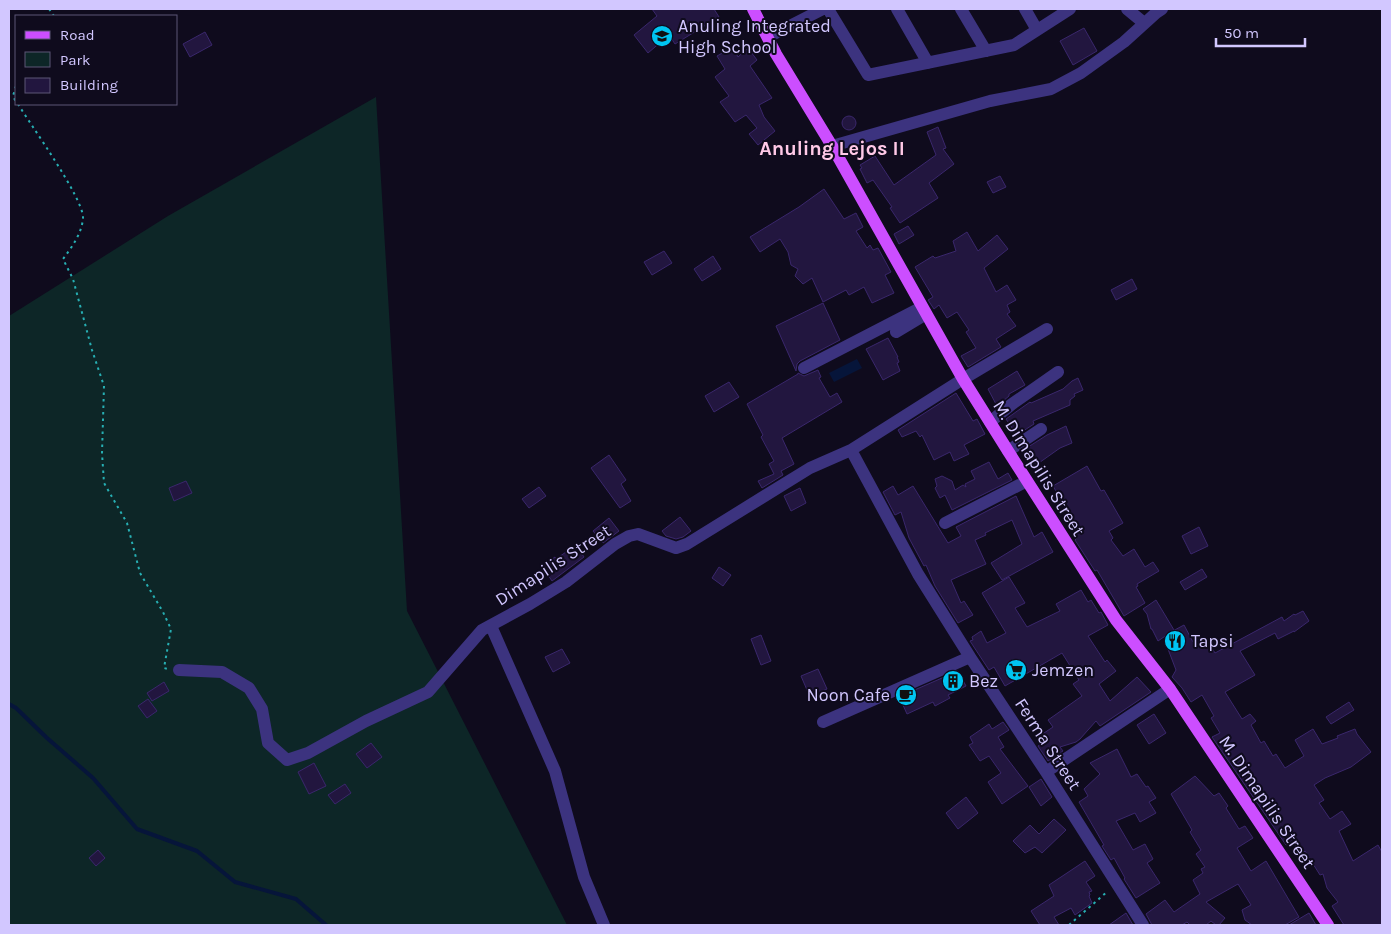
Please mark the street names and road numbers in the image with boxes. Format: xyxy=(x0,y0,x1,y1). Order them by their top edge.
street label: M. Dimapilis Street xyxy=(988,396,1090,540)
street label: Dimapilis Street xyxy=(491,519,615,611)
street label: Ferma Street xyxy=(1010,694,1086,794)
street label: M. Dimapilis Street xyxy=(1214,731,1320,873)

